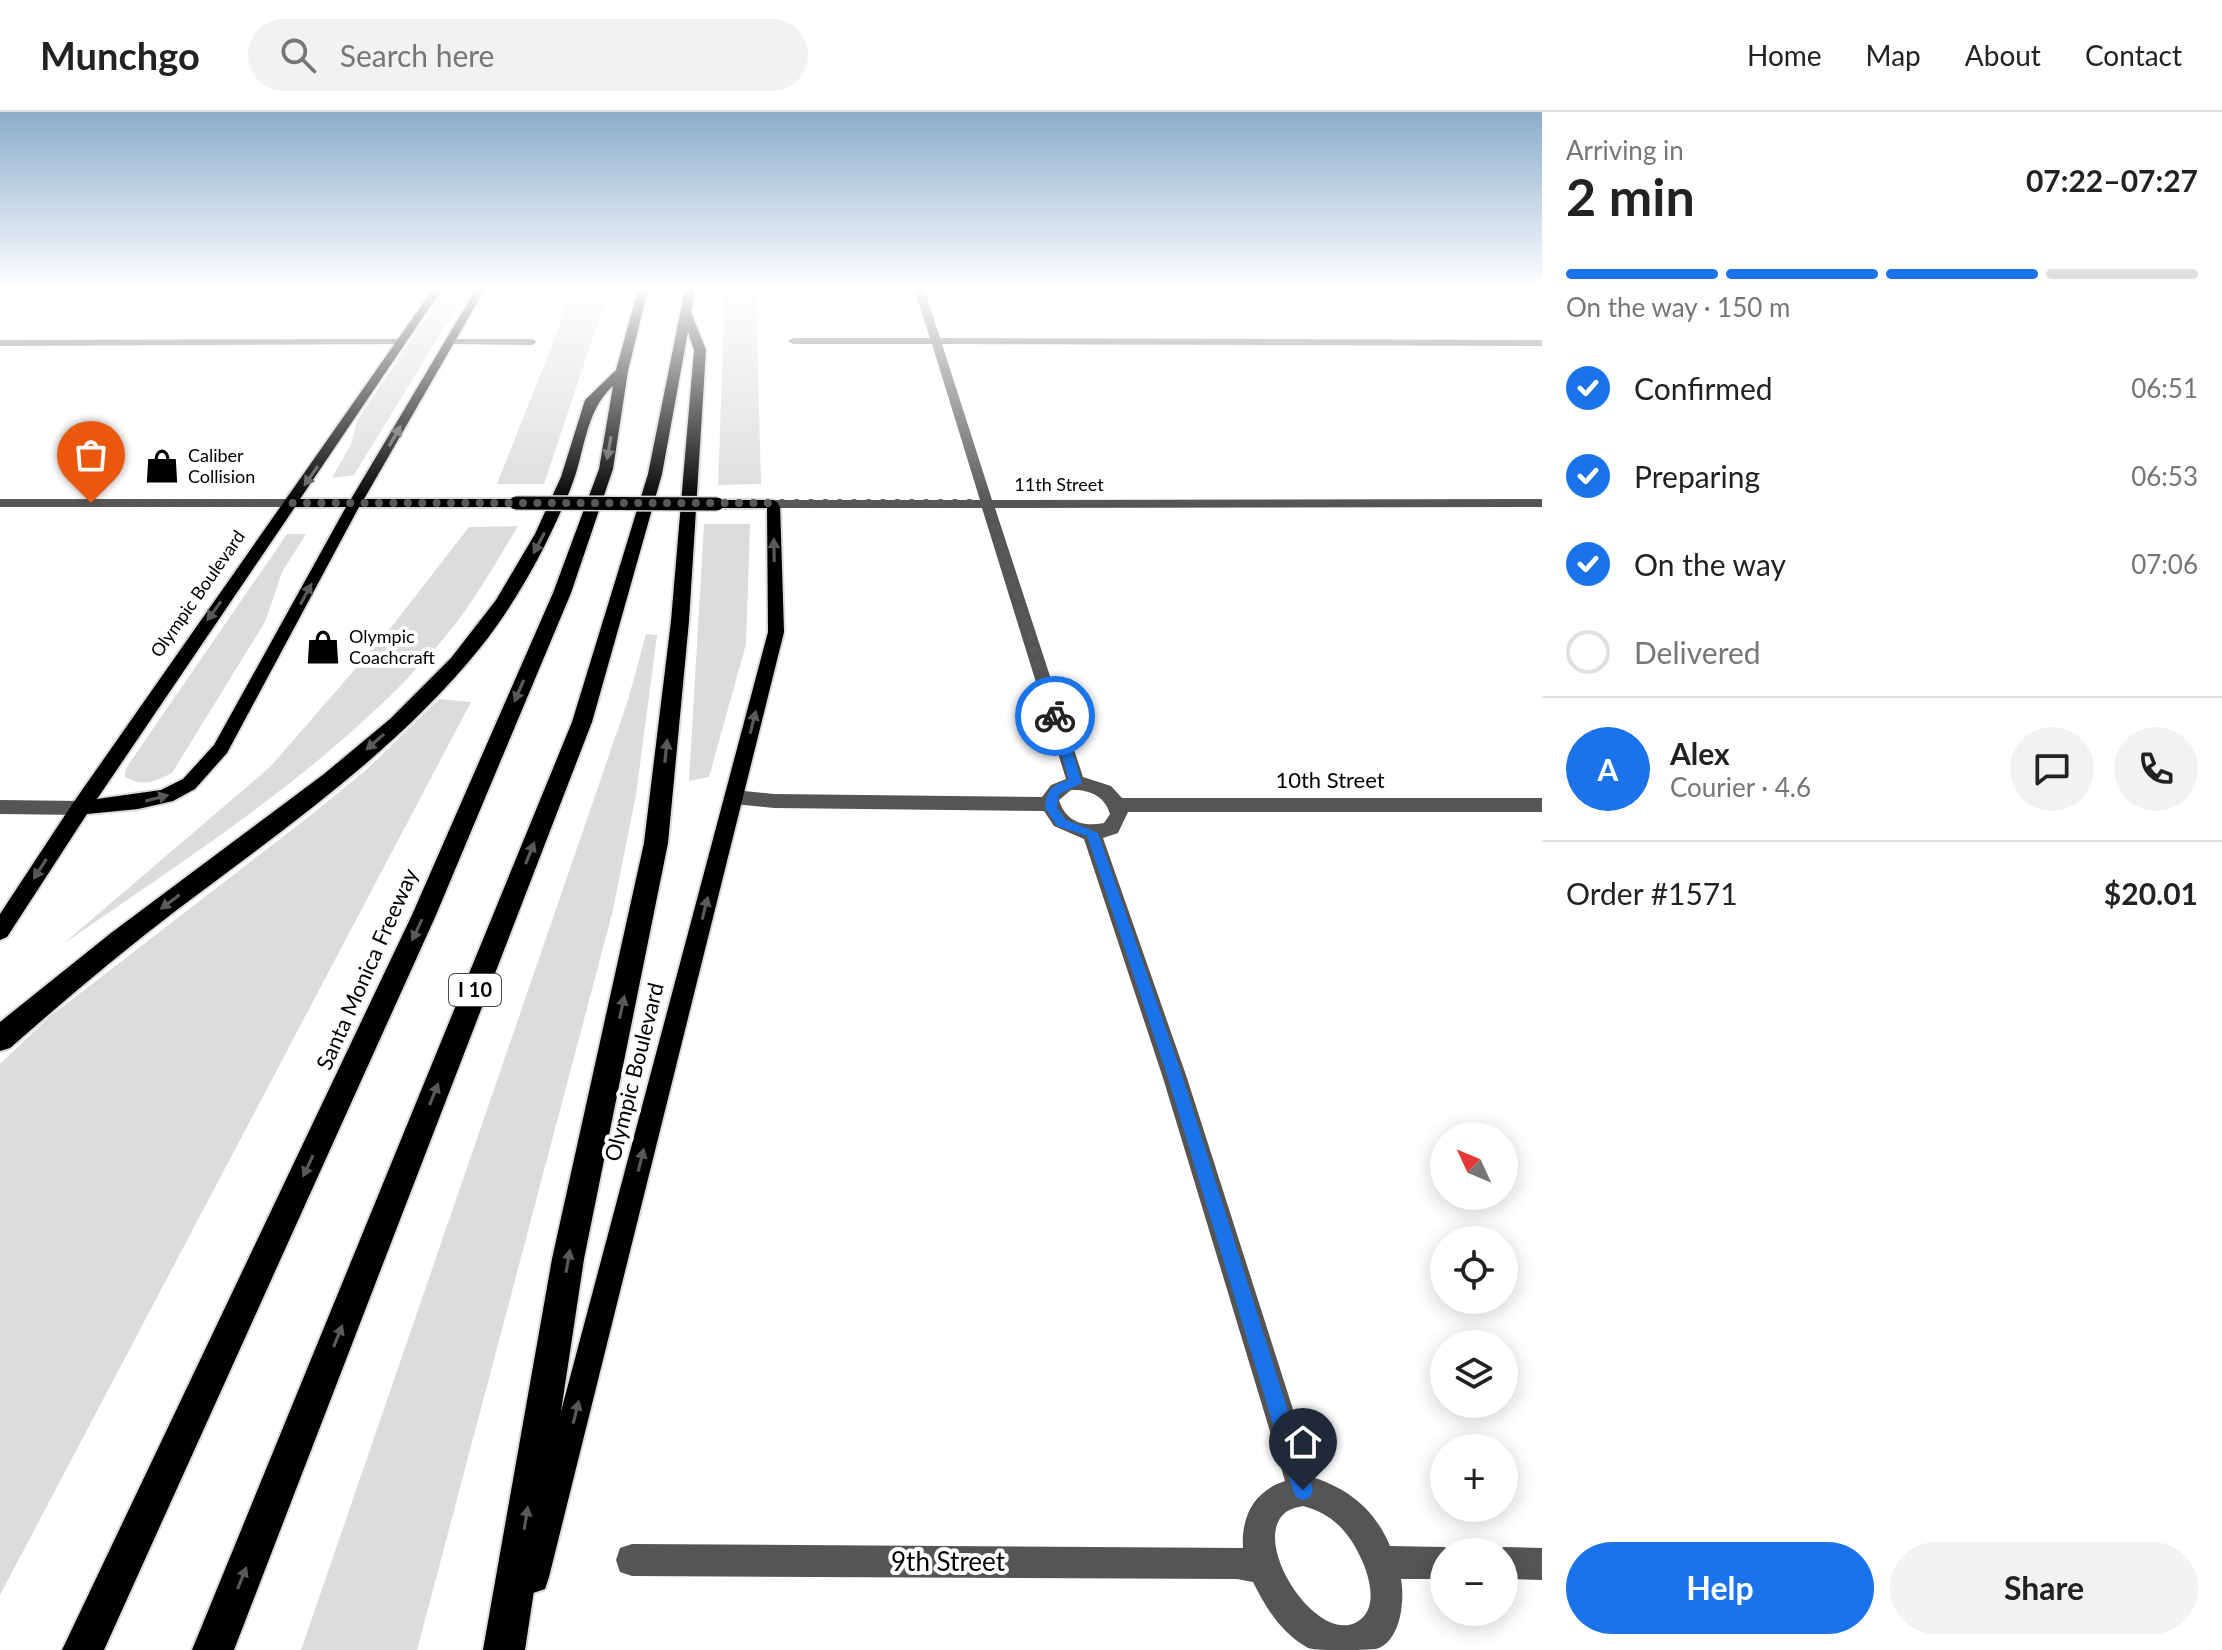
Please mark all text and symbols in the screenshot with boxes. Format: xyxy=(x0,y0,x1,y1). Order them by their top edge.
search box xyxy=(248,19,808,91)
text: Munchgo xyxy=(40,32,200,78)
icon: search xyxy=(276,33,320,77)
text: Search here xyxy=(340,37,494,73)
text: Home xyxy=(1747,38,1822,72)
text: Map xyxy=(1866,38,1921,72)
text: About xyxy=(1965,38,2041,72)
text: Contact xyxy=(2085,38,2182,72)
text: Arriving in xyxy=(1566,134,1684,166)
text: 07:22–07:27 xyxy=(2026,162,2198,198)
text: 2 min xyxy=(1566,165,1695,227)
text: On the way · 150 m xyxy=(1566,291,1790,323)
icon: check xyxy=(1566,366,1610,410)
text: Confirmed xyxy=(1634,370,1773,406)
text: 06:51 xyxy=(2131,372,2198,404)
pin xyxy=(57,421,125,503)
one-way arrow xyxy=(388,425,402,447)
icon: bag xyxy=(69,433,113,477)
one-way arrow xyxy=(603,436,615,461)
place label: Caliber Collision xyxy=(188,444,255,487)
shop icon: Caliber Collision xyxy=(143,447,181,485)
icon: check xyxy=(1566,454,1610,498)
text: Preparing xyxy=(1634,458,1760,494)
text: 06:53 xyxy=(2131,460,2198,492)
one-way arrow xyxy=(304,465,319,486)
street label: 11th Street xyxy=(1014,473,1104,495)
street label: Olympic Boulevard xyxy=(145,526,249,661)
one-way arrow xyxy=(532,531,545,554)
one-way arrow xyxy=(767,537,780,562)
icon: check xyxy=(1566,542,1610,586)
text: On the way xyxy=(1634,546,1786,582)
text: 07:06 xyxy=(2131,548,2198,580)
one-way arrow xyxy=(299,582,313,605)
one-way arrow xyxy=(206,601,222,621)
place label: Olympic Coachcraft xyxy=(349,625,435,668)
shop icon: Olympic Coachcraft xyxy=(304,628,342,666)
text: Delivered xyxy=(1634,634,1761,670)
courier xyxy=(1015,676,1095,756)
one-way arrow xyxy=(513,679,526,703)
icon: bike xyxy=(1033,694,1077,738)
one-way arrow xyxy=(748,709,760,734)
button: chat xyxy=(2010,727,2094,811)
button: phone xyxy=(2114,727,2198,811)
one-way arrow xyxy=(365,733,385,750)
text: Alex xyxy=(1670,735,1730,771)
one-way arrow xyxy=(660,738,673,763)
text: A xyxy=(1598,751,1618,787)
street label: 10th Street xyxy=(1275,766,1385,793)
text: Courier · 4.6 xyxy=(1670,771,1811,803)
one-way arrow xyxy=(144,791,169,803)
one-way arrow xyxy=(523,841,536,865)
one-way arrow xyxy=(33,858,48,880)
street label: Santa Monica Freeway xyxy=(310,863,423,1074)
text: Order #1571 xyxy=(1566,875,1738,911)
text: $20.01 xyxy=(2104,875,2198,911)
one-way arrow xyxy=(160,893,180,909)
one-way arrow xyxy=(700,896,712,921)
one-way arrow xyxy=(410,918,424,942)
road number: I 10 xyxy=(449,974,501,1006)
street label: Olympic Boulevard xyxy=(598,980,669,1164)
one-way arrow xyxy=(616,994,629,1019)
one-way arrow xyxy=(427,1082,440,1106)
north arrow xyxy=(1430,1122,1518,1210)
map controls xyxy=(1430,1122,1518,1626)
one-way arrow xyxy=(635,1147,647,1172)
one-way arrow xyxy=(301,1155,315,1178)
button: locate xyxy=(1430,1226,1518,1314)
one-way arrow xyxy=(563,1249,575,1274)
one-way arrow xyxy=(332,1324,345,1348)
button: layers xyxy=(1430,1330,1518,1418)
one-way arrow xyxy=(570,1399,582,1424)
pin xyxy=(1269,1408,1337,1490)
icon: home xyxy=(1281,1420,1325,1464)
button: + xyxy=(1430,1434,1518,1522)
one-way arrow xyxy=(520,1505,532,1530)
button: − xyxy=(1430,1538,1518,1626)
button: Help xyxy=(1566,1542,1874,1634)
button: Share xyxy=(1890,1542,2198,1634)
street label: 9th Street xyxy=(891,1545,1006,1577)
one-way arrow xyxy=(236,1565,249,1589)

